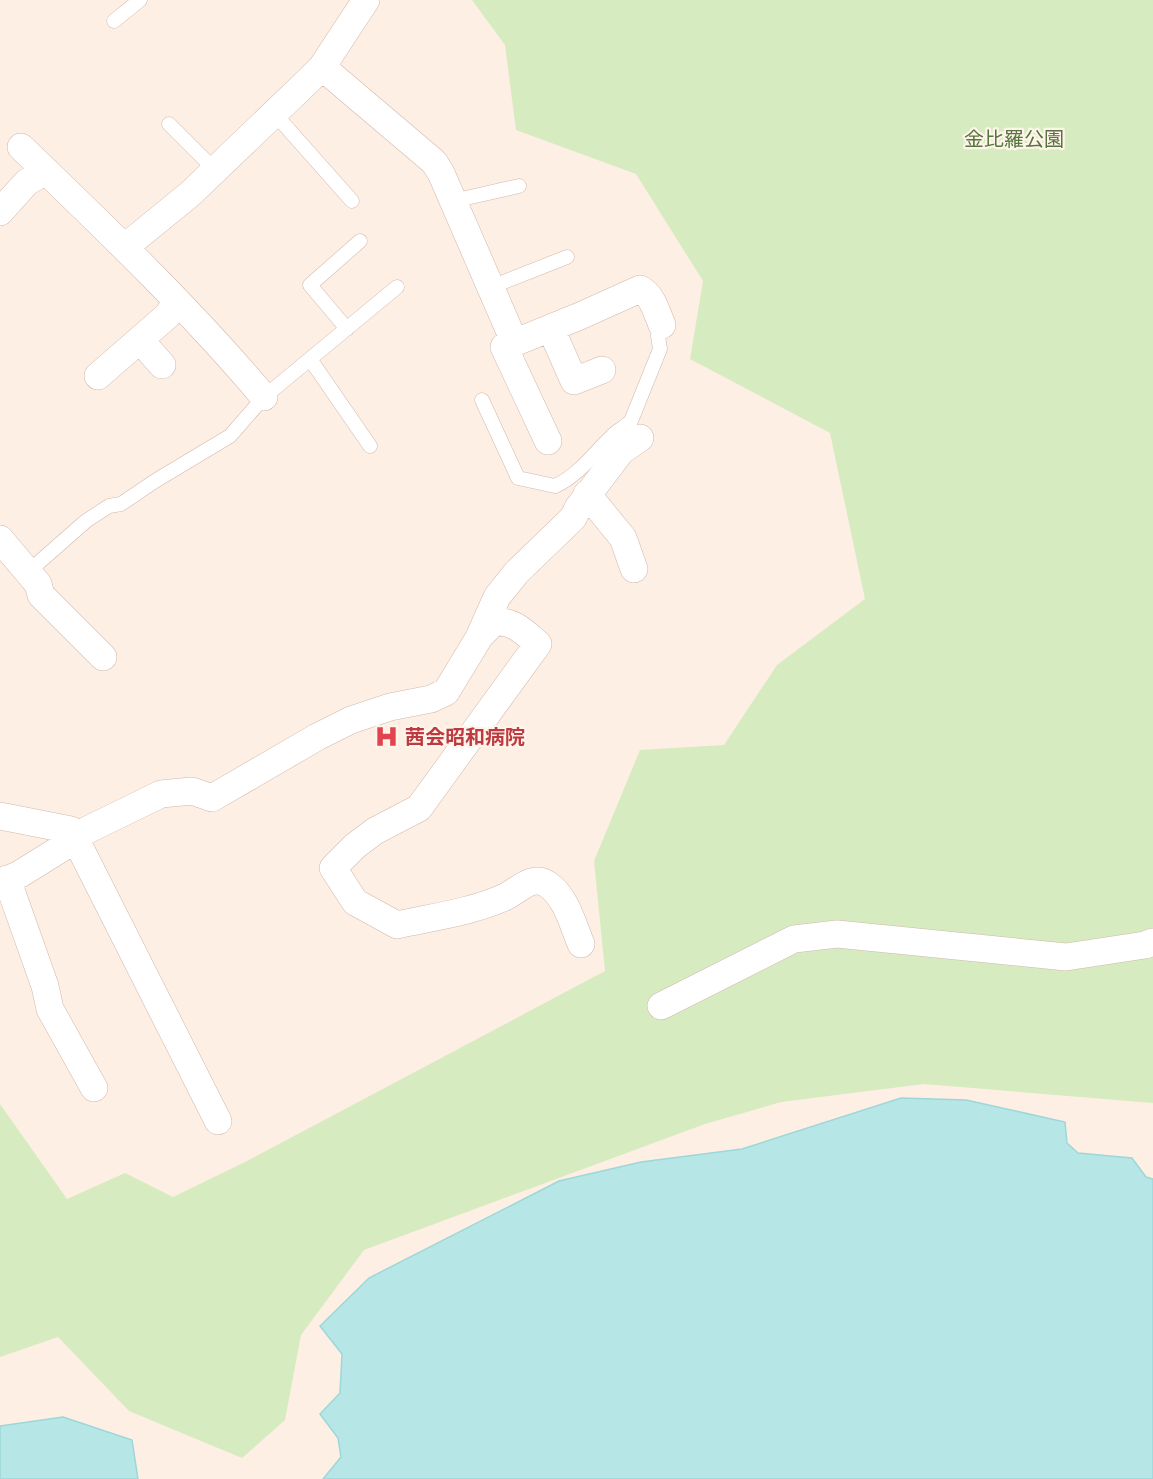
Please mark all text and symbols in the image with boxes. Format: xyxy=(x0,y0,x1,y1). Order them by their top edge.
park label: 金比羅公園 xyxy=(964,128,1064,151)
hospital icon: 茜会昭和病院 xyxy=(374,724,400,750)
place label: 茜会昭和病院 xyxy=(405,726,525,749)

